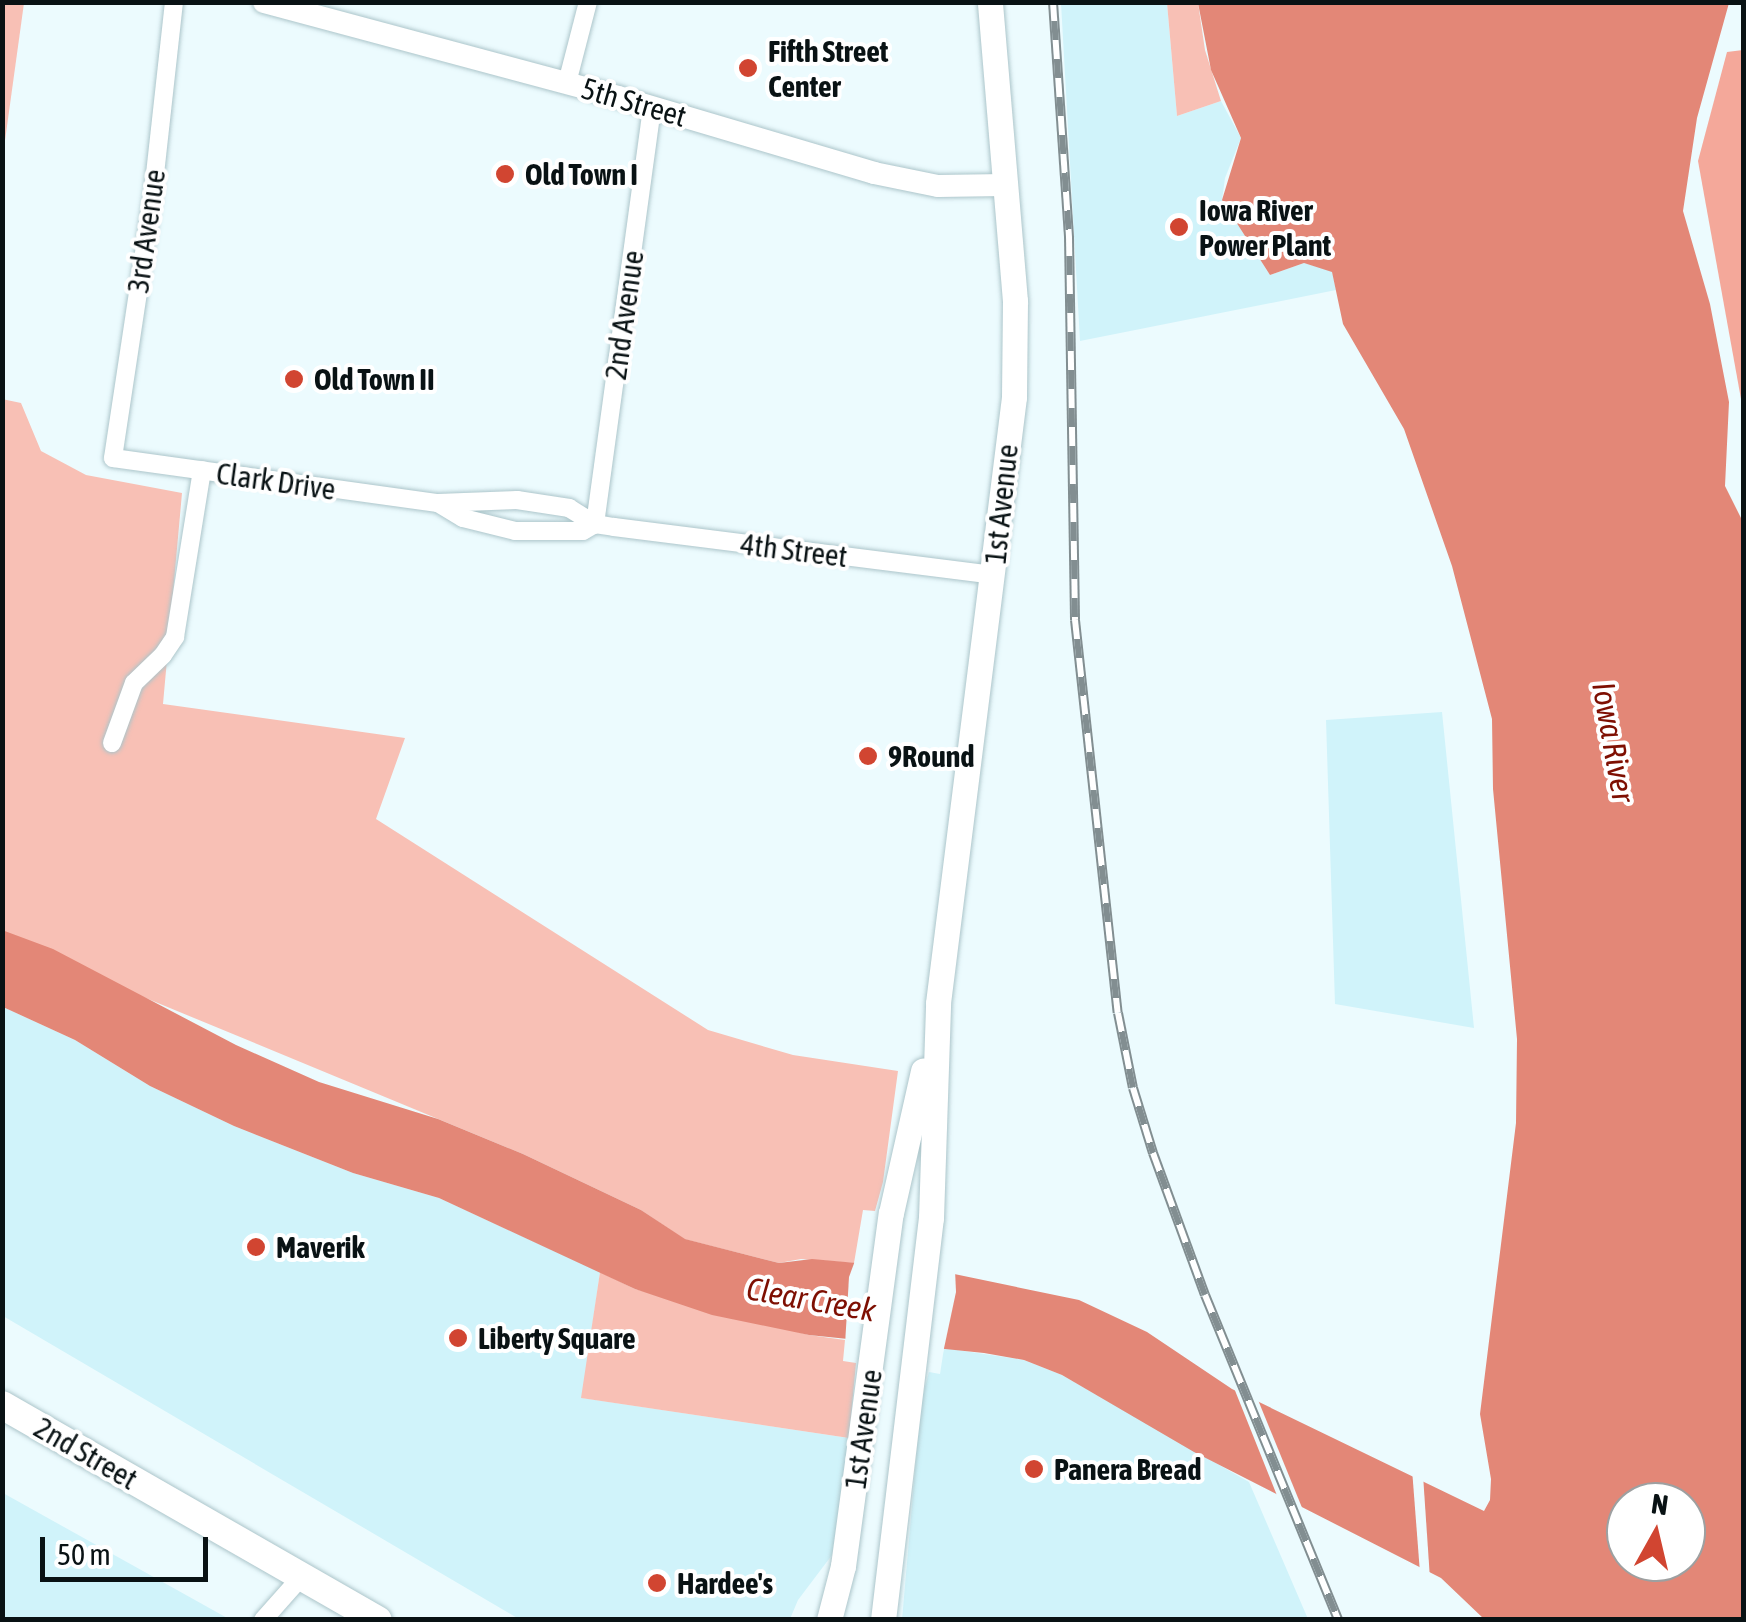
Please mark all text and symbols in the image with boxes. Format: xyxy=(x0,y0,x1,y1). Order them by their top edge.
place label: Fifth Street Center xyxy=(768,33,888,104)
marker: Fifth Street Center xyxy=(737,57,759,79)
street label: 5th Street xyxy=(578,70,690,134)
place label: Old Town I xyxy=(525,156,638,192)
marker: Old Town I xyxy=(494,163,516,185)
street label: 3rd Avenue xyxy=(120,167,172,295)
place label: Iowa River Power Plant xyxy=(1199,192,1331,262)
marker: Iowa River Power Plant xyxy=(1168,216,1190,238)
street label: 2nd Avenue xyxy=(597,248,651,382)
place label: Old Town II xyxy=(314,361,435,397)
marker: Old Town II xyxy=(283,368,305,390)
street label: 1st Avenue xyxy=(977,442,1025,566)
street label: Clark Drive xyxy=(214,455,338,507)
street label: 4th Street xyxy=(739,526,849,574)
water label: Iowa River xyxy=(1584,679,1642,805)
place label: 9Round xyxy=(888,738,974,774)
marker: 9Round xyxy=(857,745,879,767)
place label: Maverik xyxy=(276,1229,365,1265)
marker: Maverik xyxy=(245,1236,267,1258)
water label: Clear Creek xyxy=(743,1270,879,1330)
place label: Liberty Square xyxy=(478,1320,636,1356)
marker: Liberty Square xyxy=(447,1327,469,1349)
street label: 1st Avenue xyxy=(837,1367,889,1491)
street label: 2nd Street xyxy=(28,1409,144,1497)
place label: Panera Bread xyxy=(1054,1451,1201,1487)
marker: Panera Bread xyxy=(1023,1458,1045,1480)
north arrow xyxy=(1606,1482,1706,1582)
text: N xyxy=(1649,1487,1670,1521)
scale bar xyxy=(45,1517,212,1579)
text: 50 m xyxy=(57,1537,111,1571)
place label: Hardee's xyxy=(677,1565,773,1601)
marker: Hardee's xyxy=(646,1572,668,1594)

